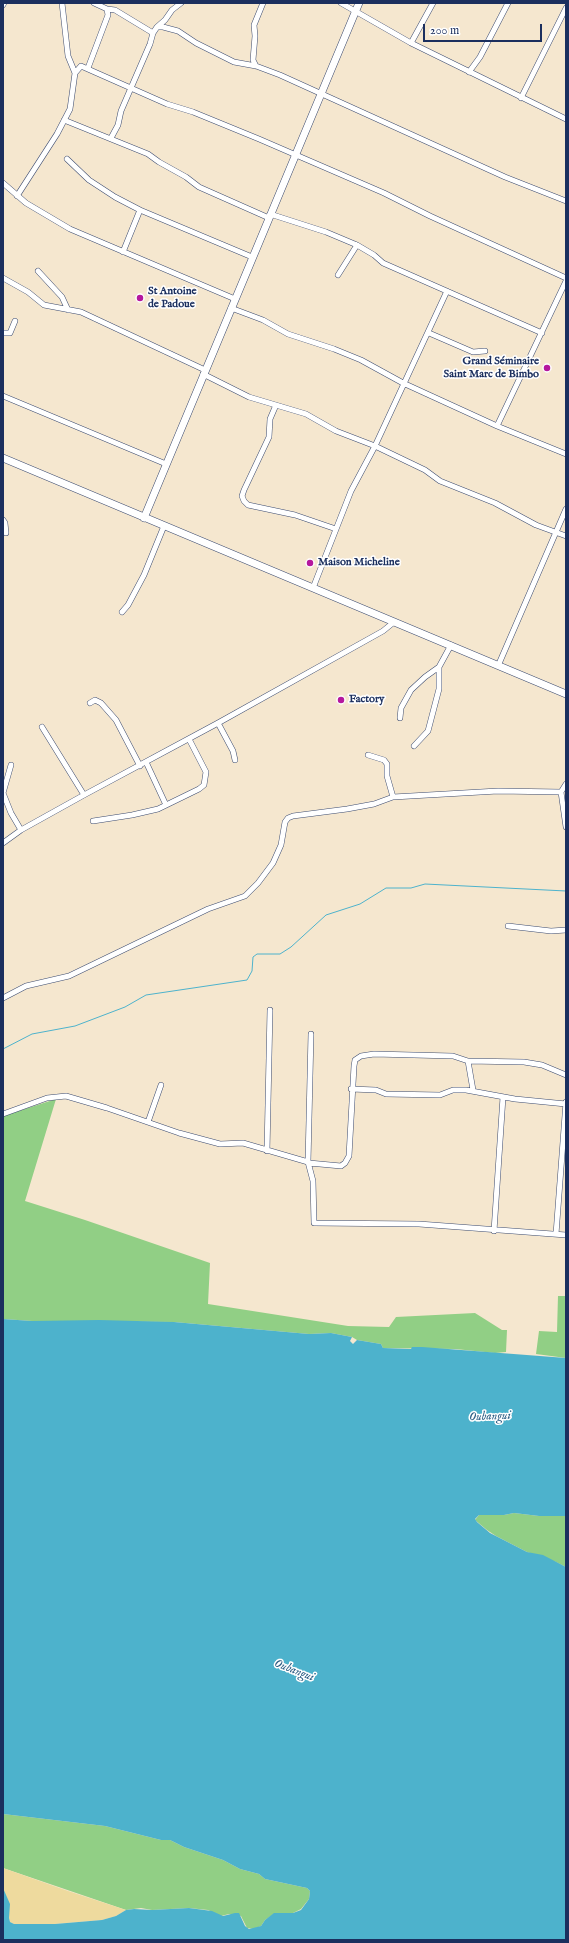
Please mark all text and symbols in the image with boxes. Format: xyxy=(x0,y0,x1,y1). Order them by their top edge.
scale bar xyxy=(425,16,544,42)
text: 200 m xyxy=(430,23,459,38)
place label: St Antoine de Padoue xyxy=(148,285,197,311)
marker: St Antoine de Padoue xyxy=(135,293,145,303)
place label: Grand Séminaire Saint Marc de Bimbo xyxy=(444,355,539,381)
marker: Grand Séminaire Saint Marc de Bimbo xyxy=(542,363,552,373)
place label: Maison Micheline xyxy=(318,556,400,570)
marker: Maison Micheline xyxy=(305,558,315,568)
place label: Factory xyxy=(349,693,384,707)
marker: Factory xyxy=(336,695,346,705)
water label: Oubangui xyxy=(469,1409,511,1425)
water label: Oubangui xyxy=(272,1657,316,1685)

